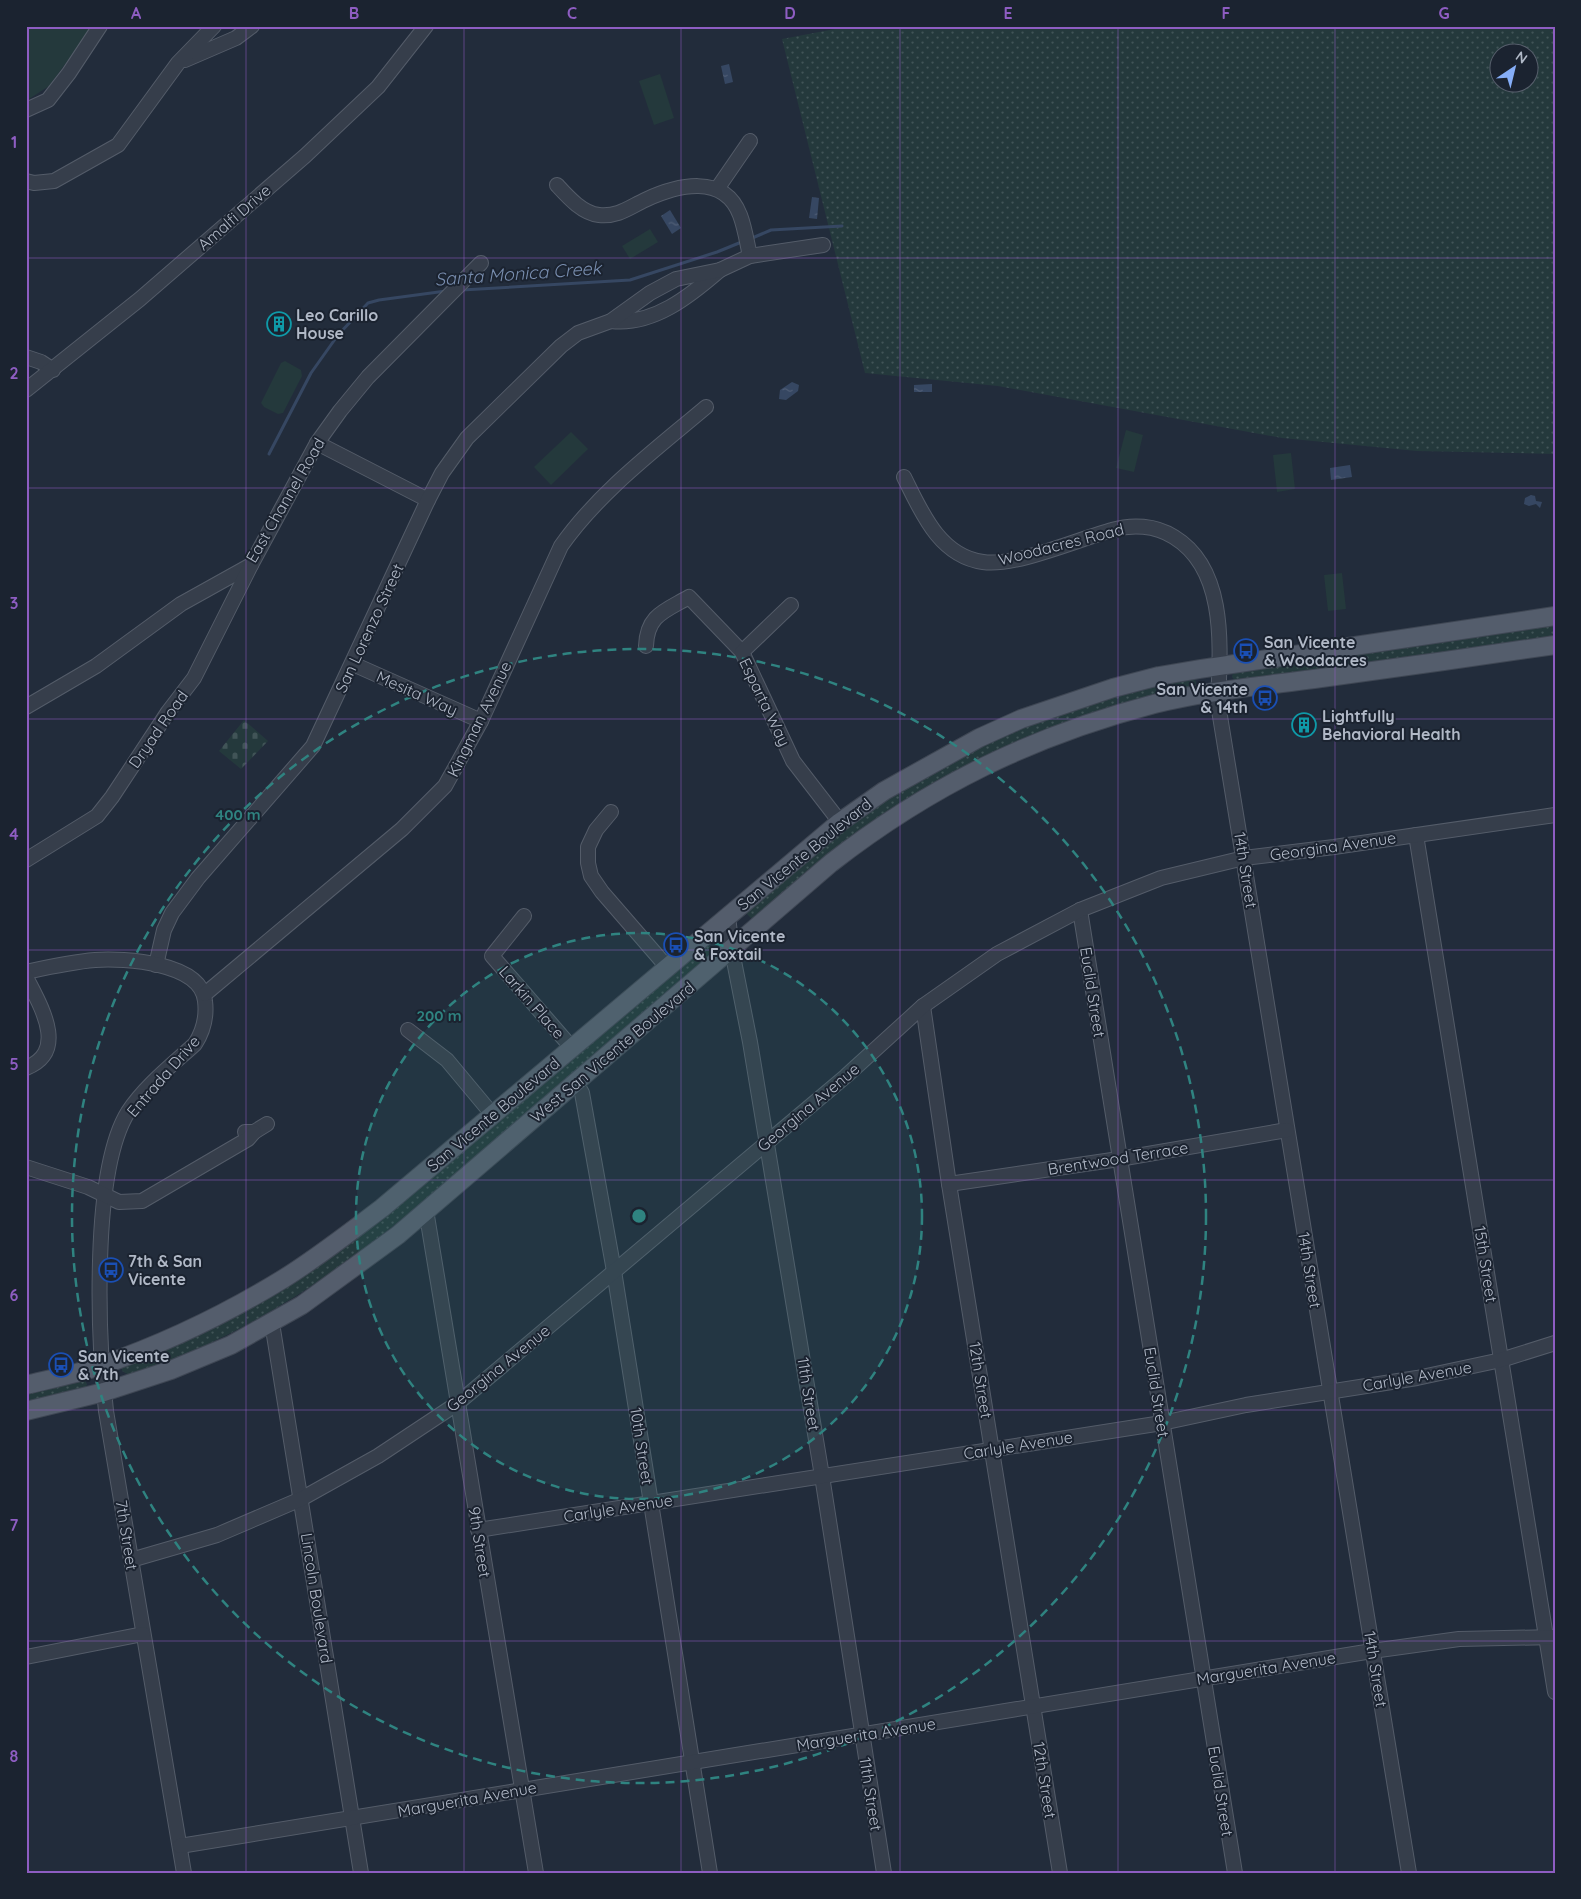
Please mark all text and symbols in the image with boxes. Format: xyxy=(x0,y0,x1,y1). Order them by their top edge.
text: A xyxy=(131,3,142,23)
text: B xyxy=(349,3,359,23)
text: C xyxy=(567,3,577,23)
text: D xyxy=(784,3,796,23)
text: E xyxy=(1003,3,1013,23)
text: F xyxy=(1222,3,1231,23)
text: G xyxy=(1438,3,1450,23)
north arrow xyxy=(1488,42,1538,92)
text: N xyxy=(1512,47,1531,68)
text: 1 xyxy=(11,132,17,152)
street label: Amalfi Drive xyxy=(193,180,275,254)
water label: Santa Monica Creek xyxy=(434,256,603,291)
place label: Leo Carillo House xyxy=(296,305,378,343)
building icon: Leo Carillo House xyxy=(266,311,292,337)
text: 2 xyxy=(9,363,19,383)
street label: East Channel Road xyxy=(241,434,329,566)
street label: Woodacres Road xyxy=(996,519,1126,569)
street label: San Lorenzo Street xyxy=(330,560,408,696)
text: 3 xyxy=(10,593,18,613)
place label: San Vicente & Woodacres xyxy=(1264,632,1367,670)
bus stop icon: San Vicente & Woodacres xyxy=(1233,638,1259,664)
street label: Esparta Way xyxy=(735,655,795,749)
street label: Kingman Avenue xyxy=(442,658,516,780)
street label: Mesita Way xyxy=(373,666,461,720)
place label: San Vicente & 14th xyxy=(1157,679,1248,717)
bus stop icon: San Vicente & 14th xyxy=(1252,685,1278,711)
street label: Dryad Road xyxy=(124,686,192,772)
place label: Lightfully Behavioral Health xyxy=(1322,706,1461,744)
building icon: Lightfully Behavioral Health xyxy=(1291,712,1317,738)
street label: San Vicente Boulevard xyxy=(733,794,875,914)
text: 400 m xyxy=(215,805,261,824)
text: 4 xyxy=(9,824,19,844)
street label: Georgina Avenue xyxy=(1269,827,1397,865)
street label: 14th Street xyxy=(1230,831,1262,909)
place label: San Vicente & Foxtail xyxy=(694,926,785,964)
bus stop icon: San Vicente & Foxtail xyxy=(663,932,689,958)
street label: Euclid Street xyxy=(1076,945,1110,1039)
street label: Larkin Place xyxy=(495,961,569,1043)
street label: West San Vicente Boulevard xyxy=(526,977,698,1127)
text: 200 m xyxy=(417,1006,462,1025)
street label: Entrada Drive xyxy=(122,1031,204,1121)
street label: San Vicente Boulevard xyxy=(423,1053,563,1175)
text: 5 xyxy=(9,1054,19,1074)
street label: Georgina Avenue xyxy=(753,1058,863,1156)
street label: Brentwood Terrace xyxy=(1046,1137,1190,1179)
centre of rings xyxy=(630,1207,648,1225)
street label: 15th Street xyxy=(1470,1224,1502,1304)
street label: 14th Street xyxy=(1294,1231,1326,1309)
place label: 7th & San Vicente xyxy=(128,1251,202,1289)
bus stop icon: 7th & San Vicente xyxy=(98,1257,124,1283)
text: 6 xyxy=(10,1285,19,1305)
street label: Georgina Avenue xyxy=(442,1320,554,1416)
street label: 12th Street xyxy=(965,1340,997,1420)
street label: Euclid Street xyxy=(1140,1345,1174,1439)
place label: San Vicente & 7th xyxy=(78,1346,169,1384)
bus stop icon: San Vicente & 7th xyxy=(48,1352,74,1378)
street label: 11th Street xyxy=(793,1356,825,1432)
street label: Carlyle Avenue xyxy=(1361,1357,1473,1395)
street label: 10th Street xyxy=(626,1406,658,1486)
street label: Carlyle Avenue xyxy=(962,1426,1074,1464)
street label: Carlyle Avenue xyxy=(562,1489,674,1527)
street label: 7th Street xyxy=(112,1498,142,1572)
street label: 9th Street xyxy=(465,1505,495,1579)
text: 7 xyxy=(10,1515,19,1535)
street label: Lincoln Boulevard xyxy=(297,1531,337,1665)
street label: 14th Street xyxy=(1360,1630,1392,1708)
street label: Marguerita Avenue xyxy=(1195,1647,1337,1689)
street label: Marguerita Avenue xyxy=(795,1713,937,1755)
street label: 12th Street xyxy=(1029,1740,1061,1820)
street label: Euclid Street xyxy=(1204,1744,1238,1838)
text: 8 xyxy=(10,1746,19,1766)
street label: 11th Street xyxy=(855,1756,887,1832)
street label: Marguerita Avenue xyxy=(396,1777,538,1821)

